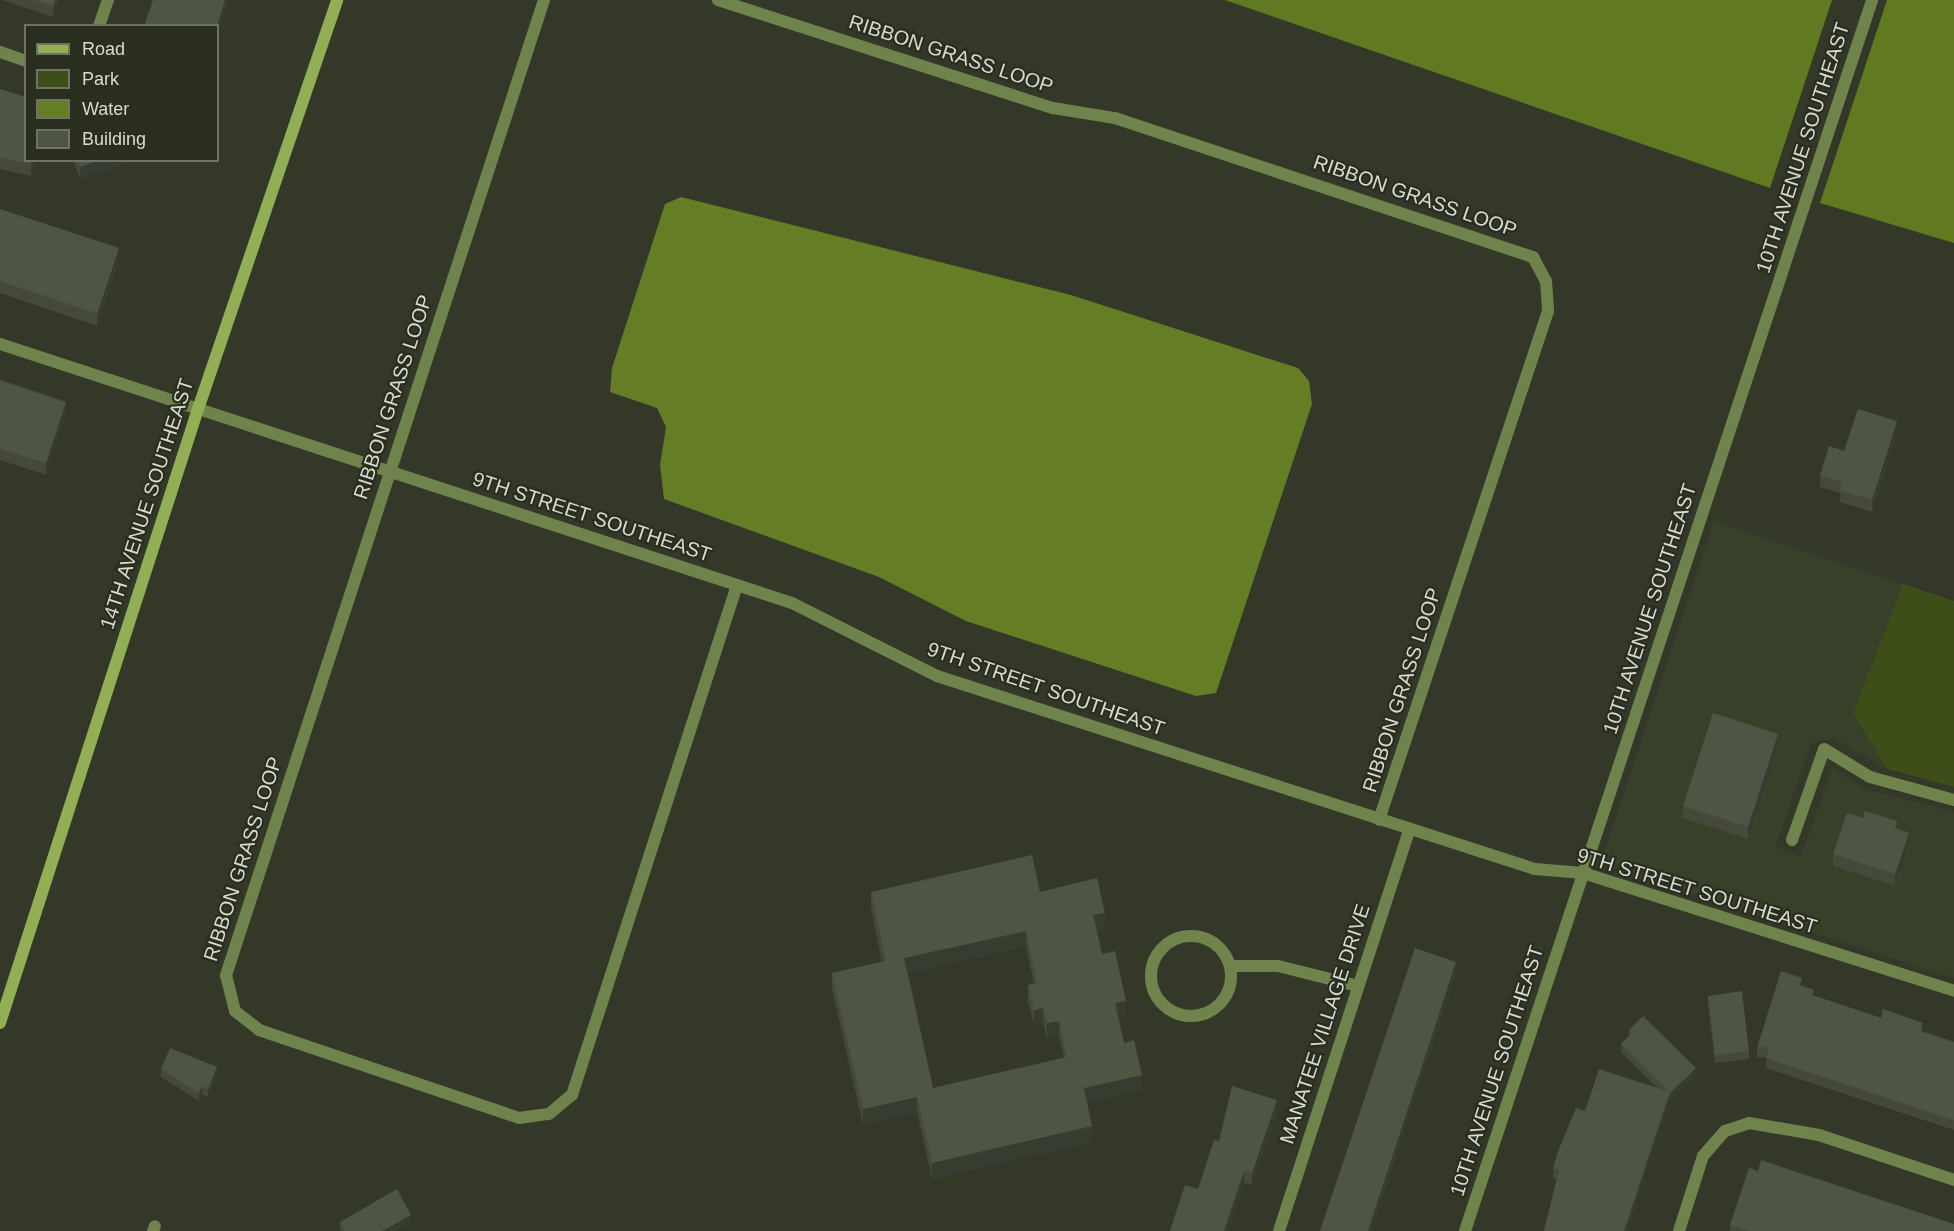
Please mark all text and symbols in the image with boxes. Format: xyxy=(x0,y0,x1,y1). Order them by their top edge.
street label: RIBBON GRASS LOOP xyxy=(846,10,1056,98)
street label: 10TH AVENUE SOUTHEAST xyxy=(1751,19,1855,277)
legend xyxy=(24,24,219,162)
text: Road xyxy=(82,39,125,59)
text: Park xyxy=(82,69,119,89)
text: Water xyxy=(82,99,129,119)
text: Building xyxy=(82,129,146,149)
street label: RIBBON GRASS LOOP xyxy=(1310,150,1520,242)
street label: RIBBON GRASS LOOP xyxy=(349,292,437,502)
street label: 14TH AVENUE SOUTHEAST xyxy=(95,375,199,633)
street label: 9TH STREET SOUTHEAST xyxy=(469,467,715,567)
street label: 10TH AVENUE SOUTHEAST xyxy=(1598,480,1702,738)
street label: RIBBON GRASS LOOP xyxy=(1358,585,1446,795)
street label: 9TH STREET SOUTHEAST xyxy=(924,637,1168,741)
street label: RIBBON GRASS LOOP xyxy=(199,754,287,964)
street label: 9TH STREET SOUTHEAST xyxy=(1574,843,1820,939)
street label: MANATEE VILLAGE DRIVE xyxy=(1275,901,1375,1147)
street label: 10TH AVENUE SOUTHEAST xyxy=(1445,942,1549,1200)

